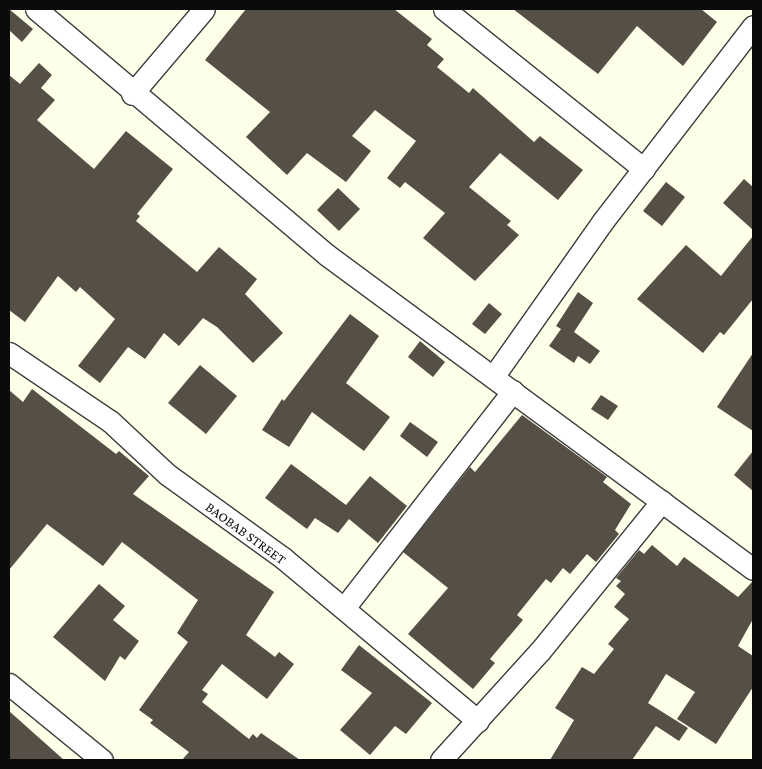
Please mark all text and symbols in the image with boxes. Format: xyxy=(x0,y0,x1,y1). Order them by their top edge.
street label: BAOBAB STREET xyxy=(202,498,290,568)

